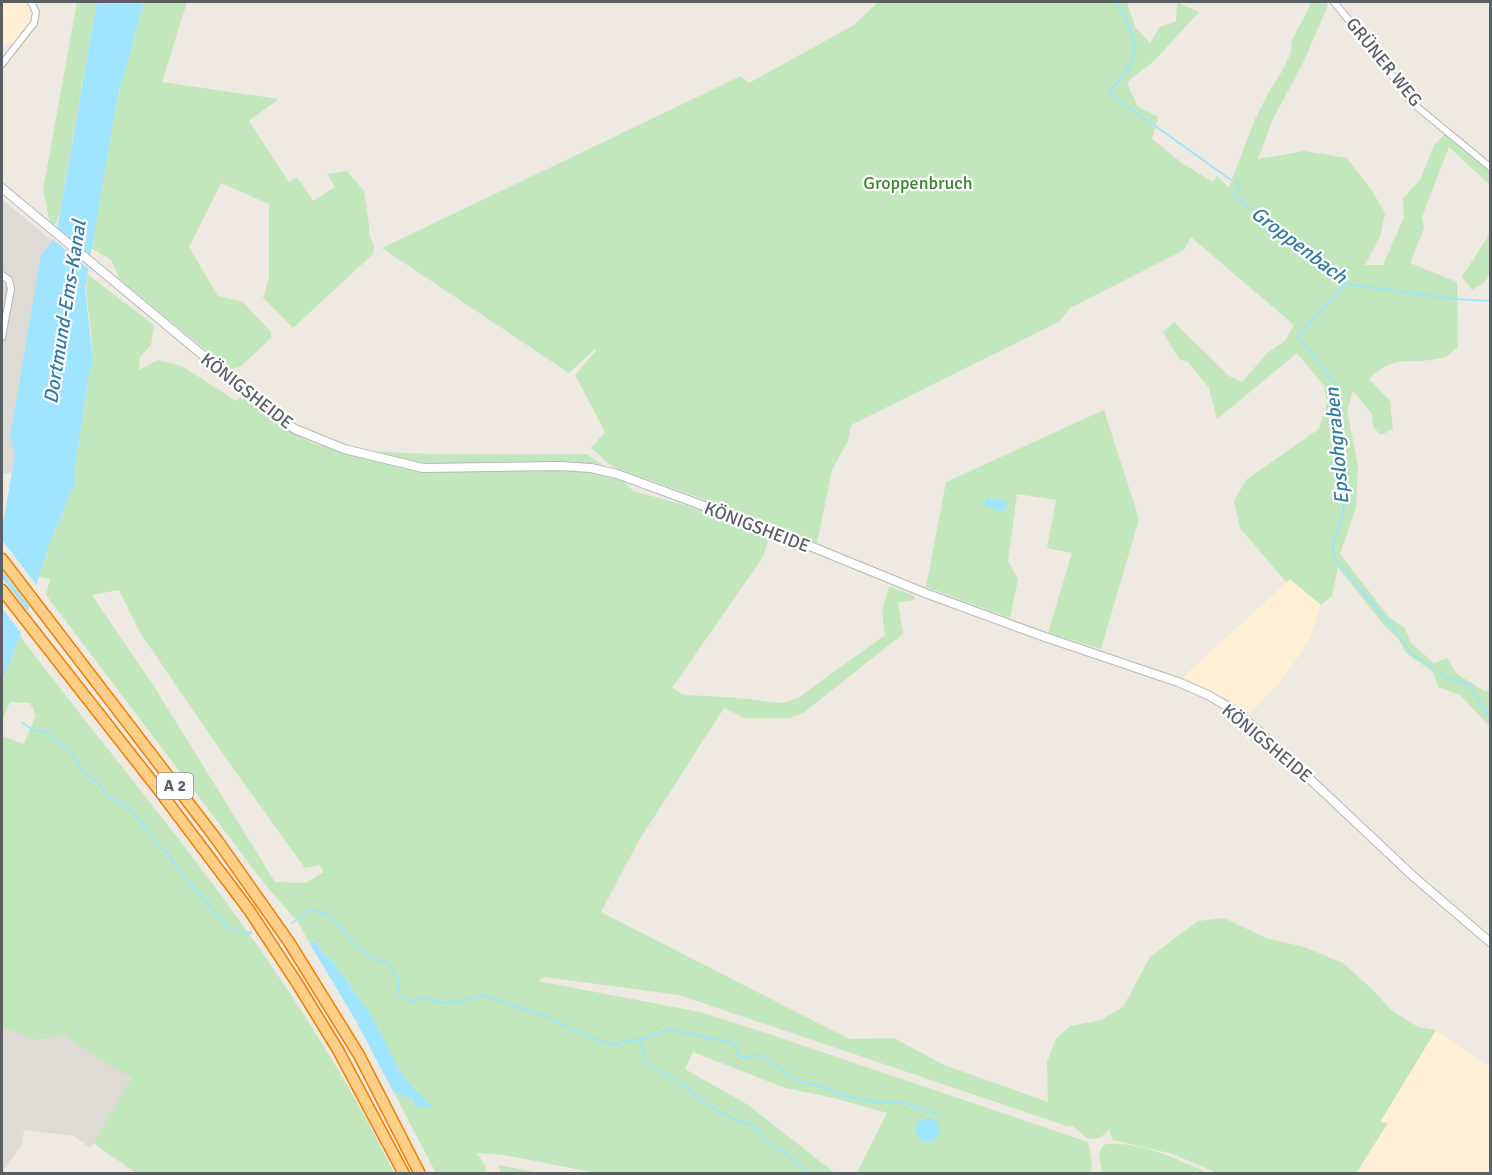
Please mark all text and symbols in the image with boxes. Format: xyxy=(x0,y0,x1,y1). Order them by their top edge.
street label: GRÜNER WEG xyxy=(1341,13,1427,111)
park label: Groppenbruch xyxy=(863,172,973,194)
water label: Groppenbach xyxy=(1246,201,1353,290)
water label: Dortmund-Ems-Kanal xyxy=(38,216,92,406)
street label: KÖNIGSHEIDE xyxy=(197,348,297,434)
water label: Epslohgraben xyxy=(1319,386,1355,505)
street label: KÖNIGSHEIDE xyxy=(701,497,813,557)
street label: KÖNIGSHEIDE xyxy=(1217,699,1317,787)
road number: A 2 xyxy=(157,773,193,799)

